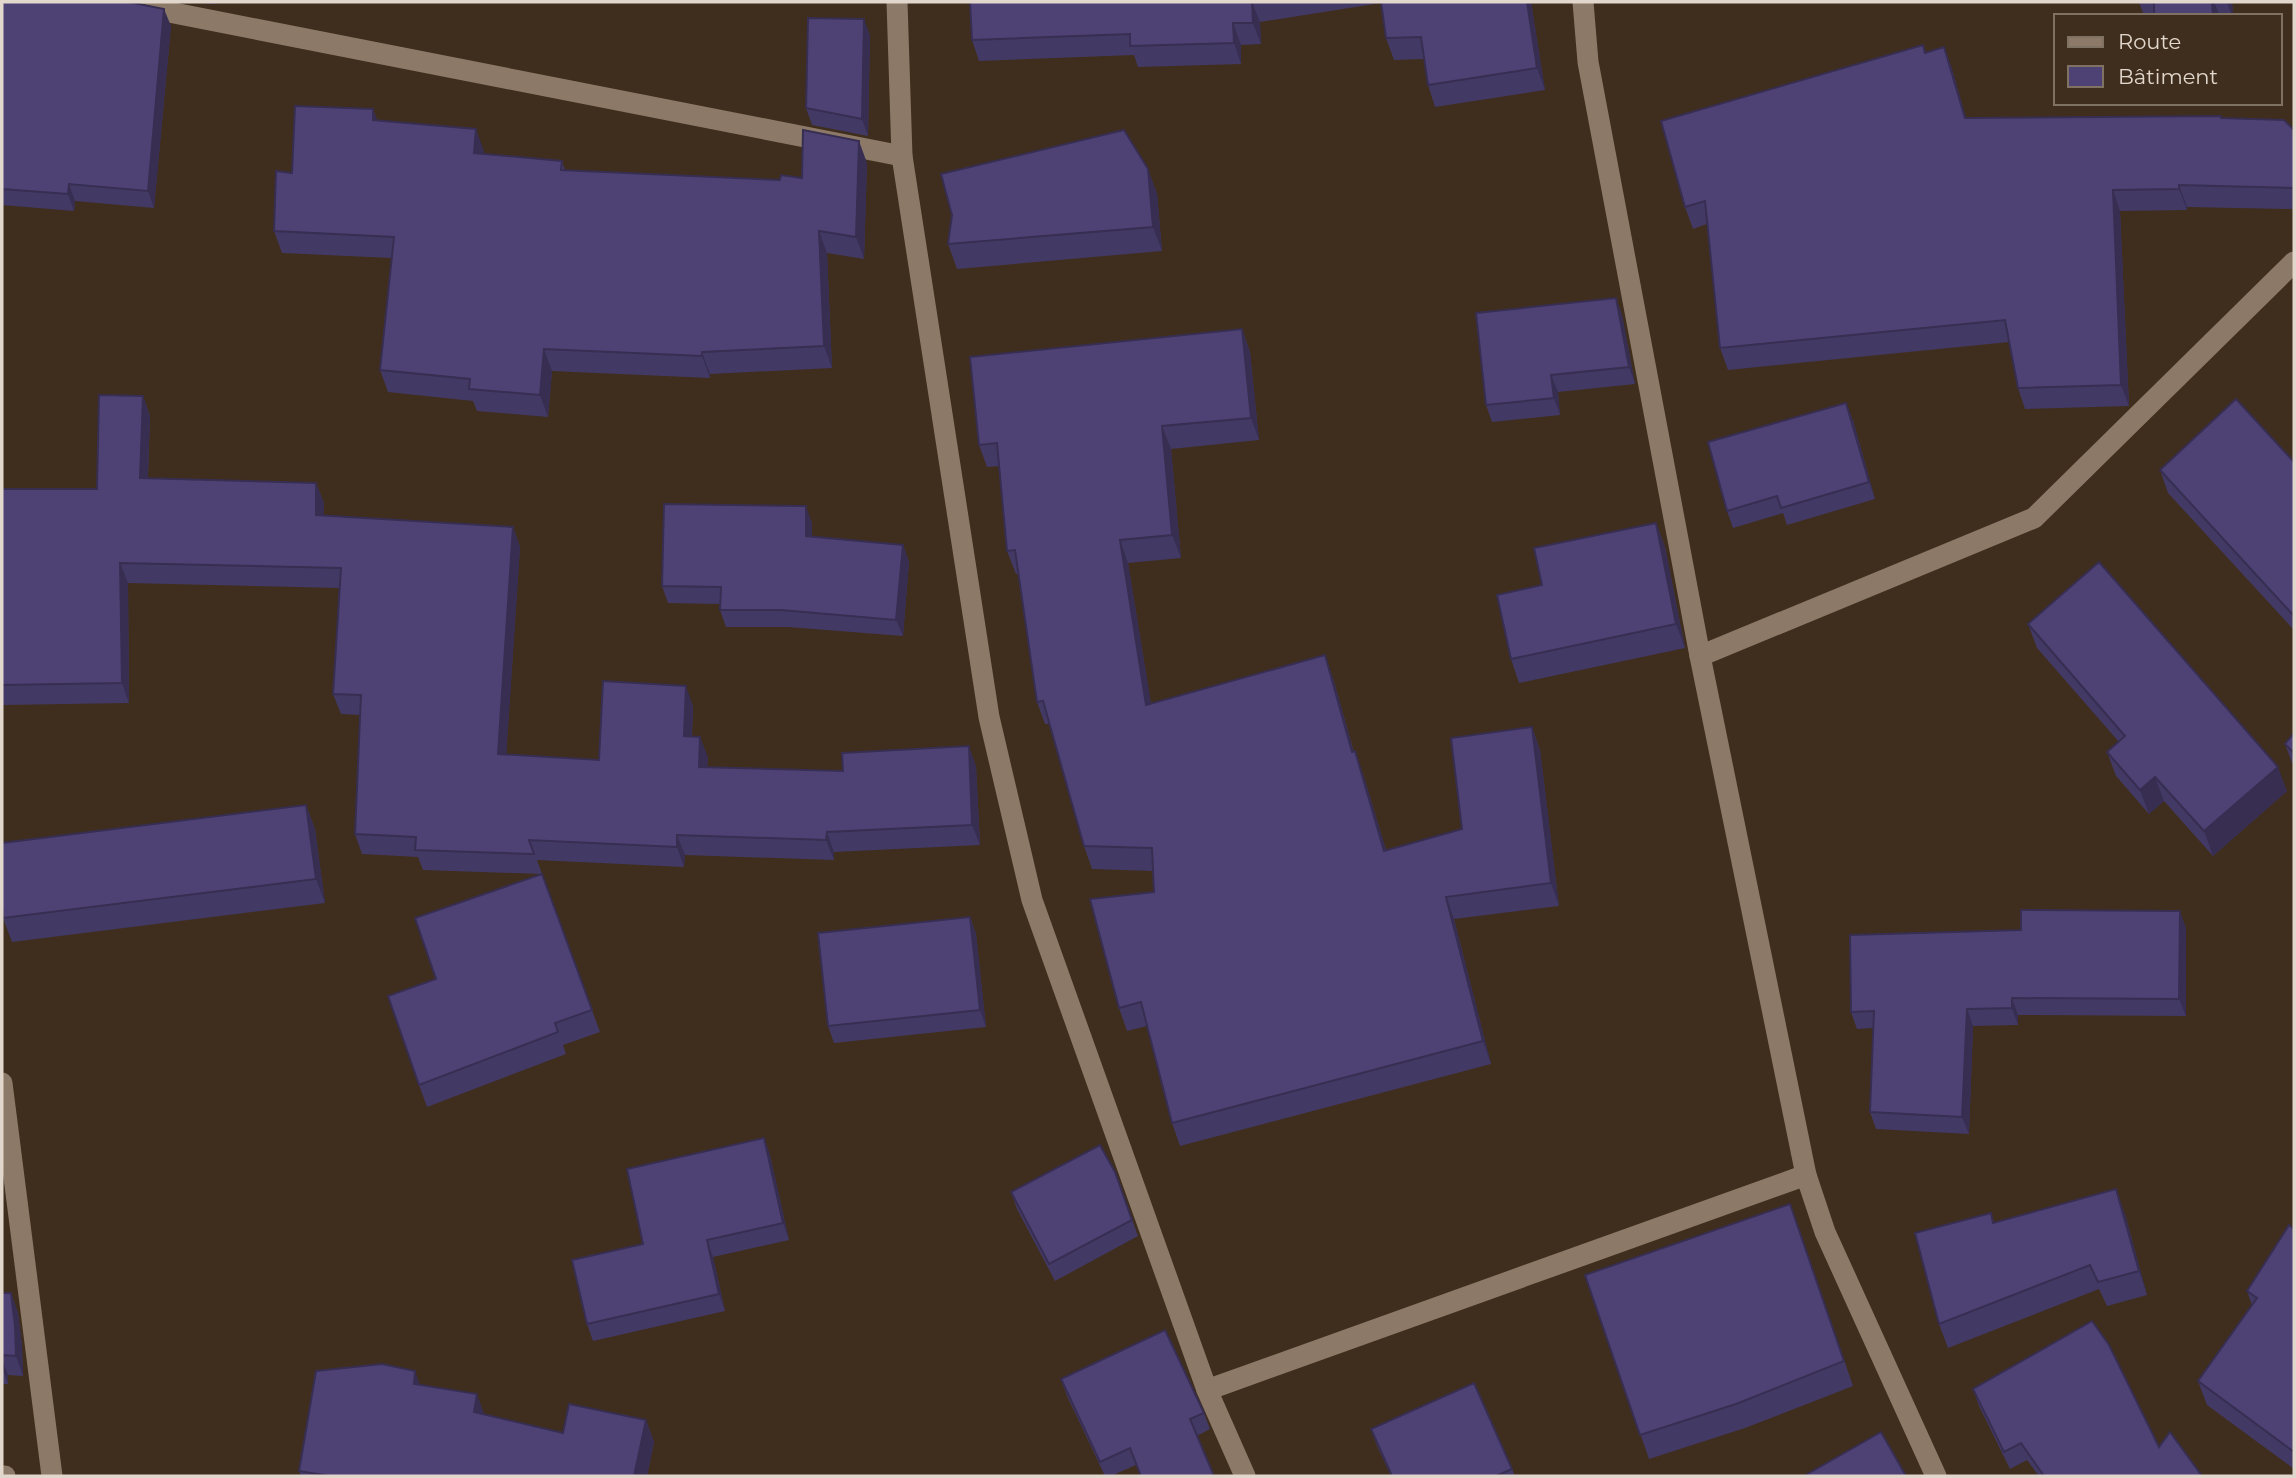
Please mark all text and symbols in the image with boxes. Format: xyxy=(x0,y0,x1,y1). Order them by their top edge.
legend xyxy=(2054,14,2282,105)
text: Route xyxy=(2118,29,2181,54)
text: Bâtiment xyxy=(2118,64,2218,89)

